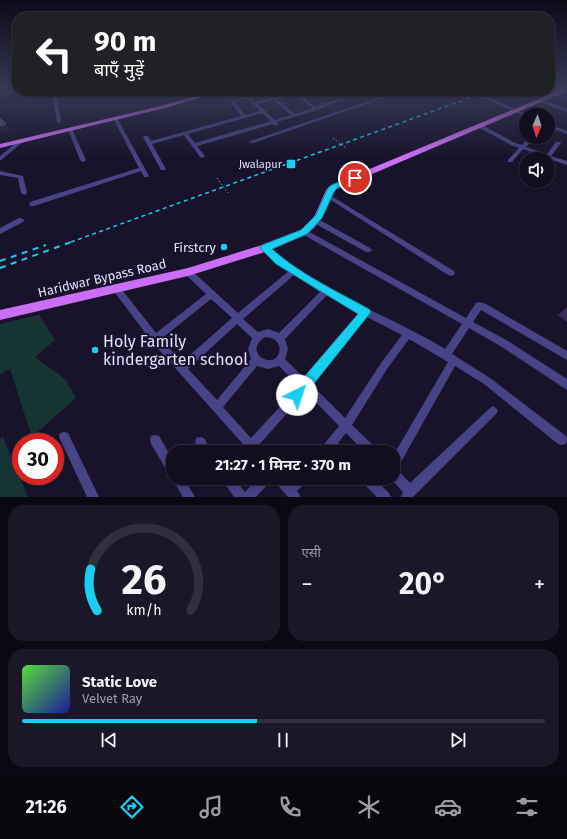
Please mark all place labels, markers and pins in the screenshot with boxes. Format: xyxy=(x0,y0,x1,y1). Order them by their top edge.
place label: Jwalapur xyxy=(239,158,283,171)
marker: Jwalapur xyxy=(285,158,297,170)
pin xyxy=(338,161,372,195)
place label: Firstcry xyxy=(173,240,217,255)
marker: Firstcry xyxy=(219,242,229,252)
place label: Holy Family kindergarten school xyxy=(103,332,248,369)
marker: Holy Family kindergarten school xyxy=(90,345,100,355)

